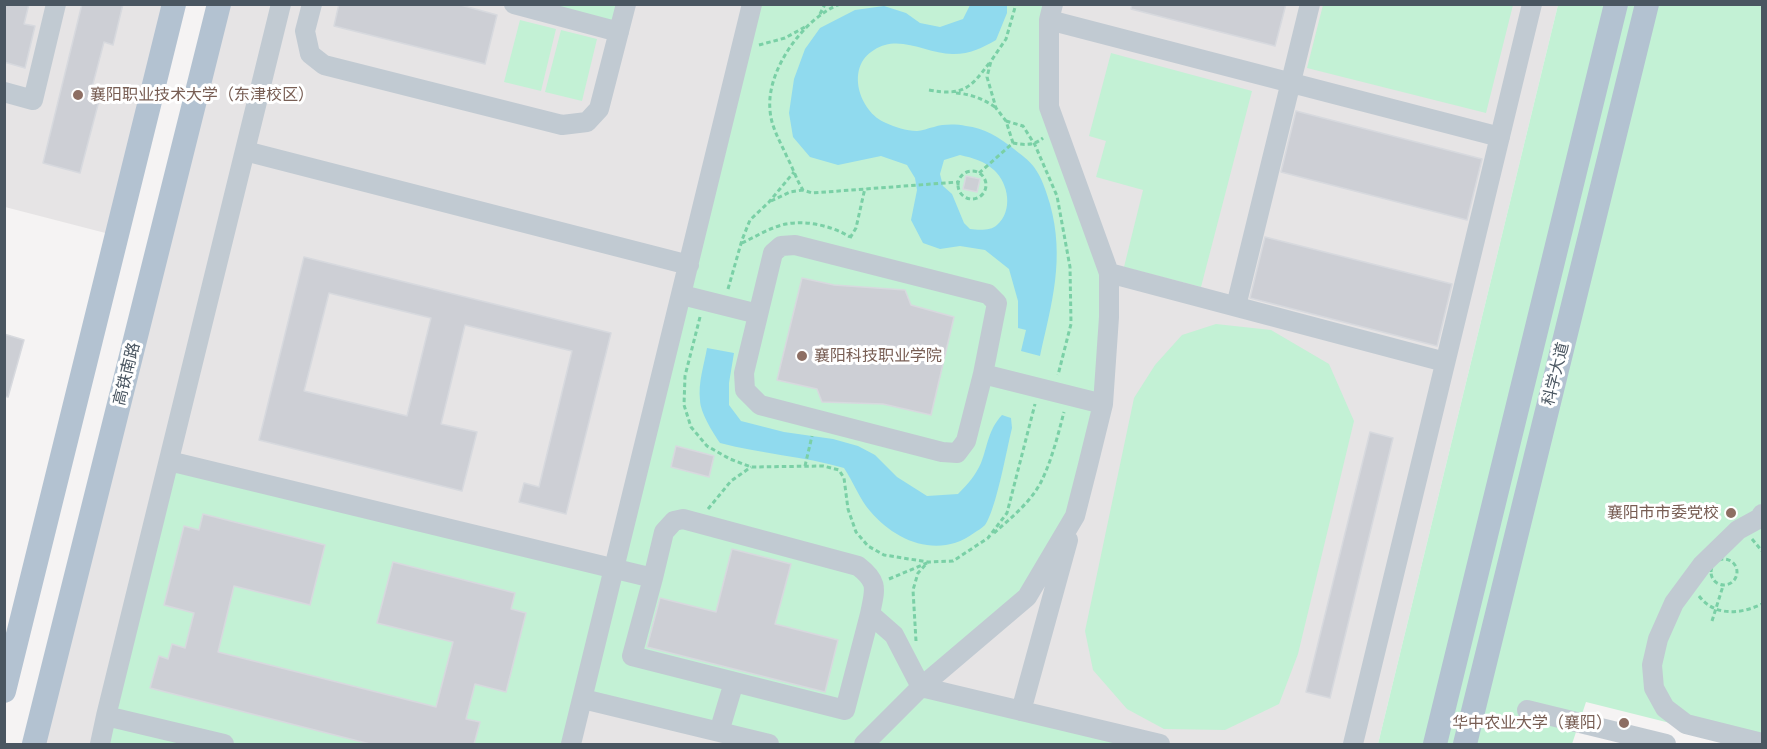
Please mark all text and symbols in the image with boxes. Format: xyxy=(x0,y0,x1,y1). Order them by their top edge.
place label: 襄阳职业技术大学（东津校区） xyxy=(90,85,314,105)
marker: 襄阳职业技术大学（东津校区） xyxy=(71,88,85,102)
street label: 高铁南路 xyxy=(110,341,144,407)
street label: 科学大道 xyxy=(1539,341,1573,407)
place label: 襄阳科技职业学院 xyxy=(814,346,942,366)
marker: 襄阳科技职业学院 xyxy=(795,349,809,363)
place label: 襄阳市市委党校 xyxy=(1607,503,1719,523)
marker: 襄阳市市委党校 xyxy=(1724,506,1738,520)
place label: 华中农业大学（襄阳） xyxy=(1452,713,1612,733)
marker: 华中农业大学（襄阳） xyxy=(1617,716,1631,730)

